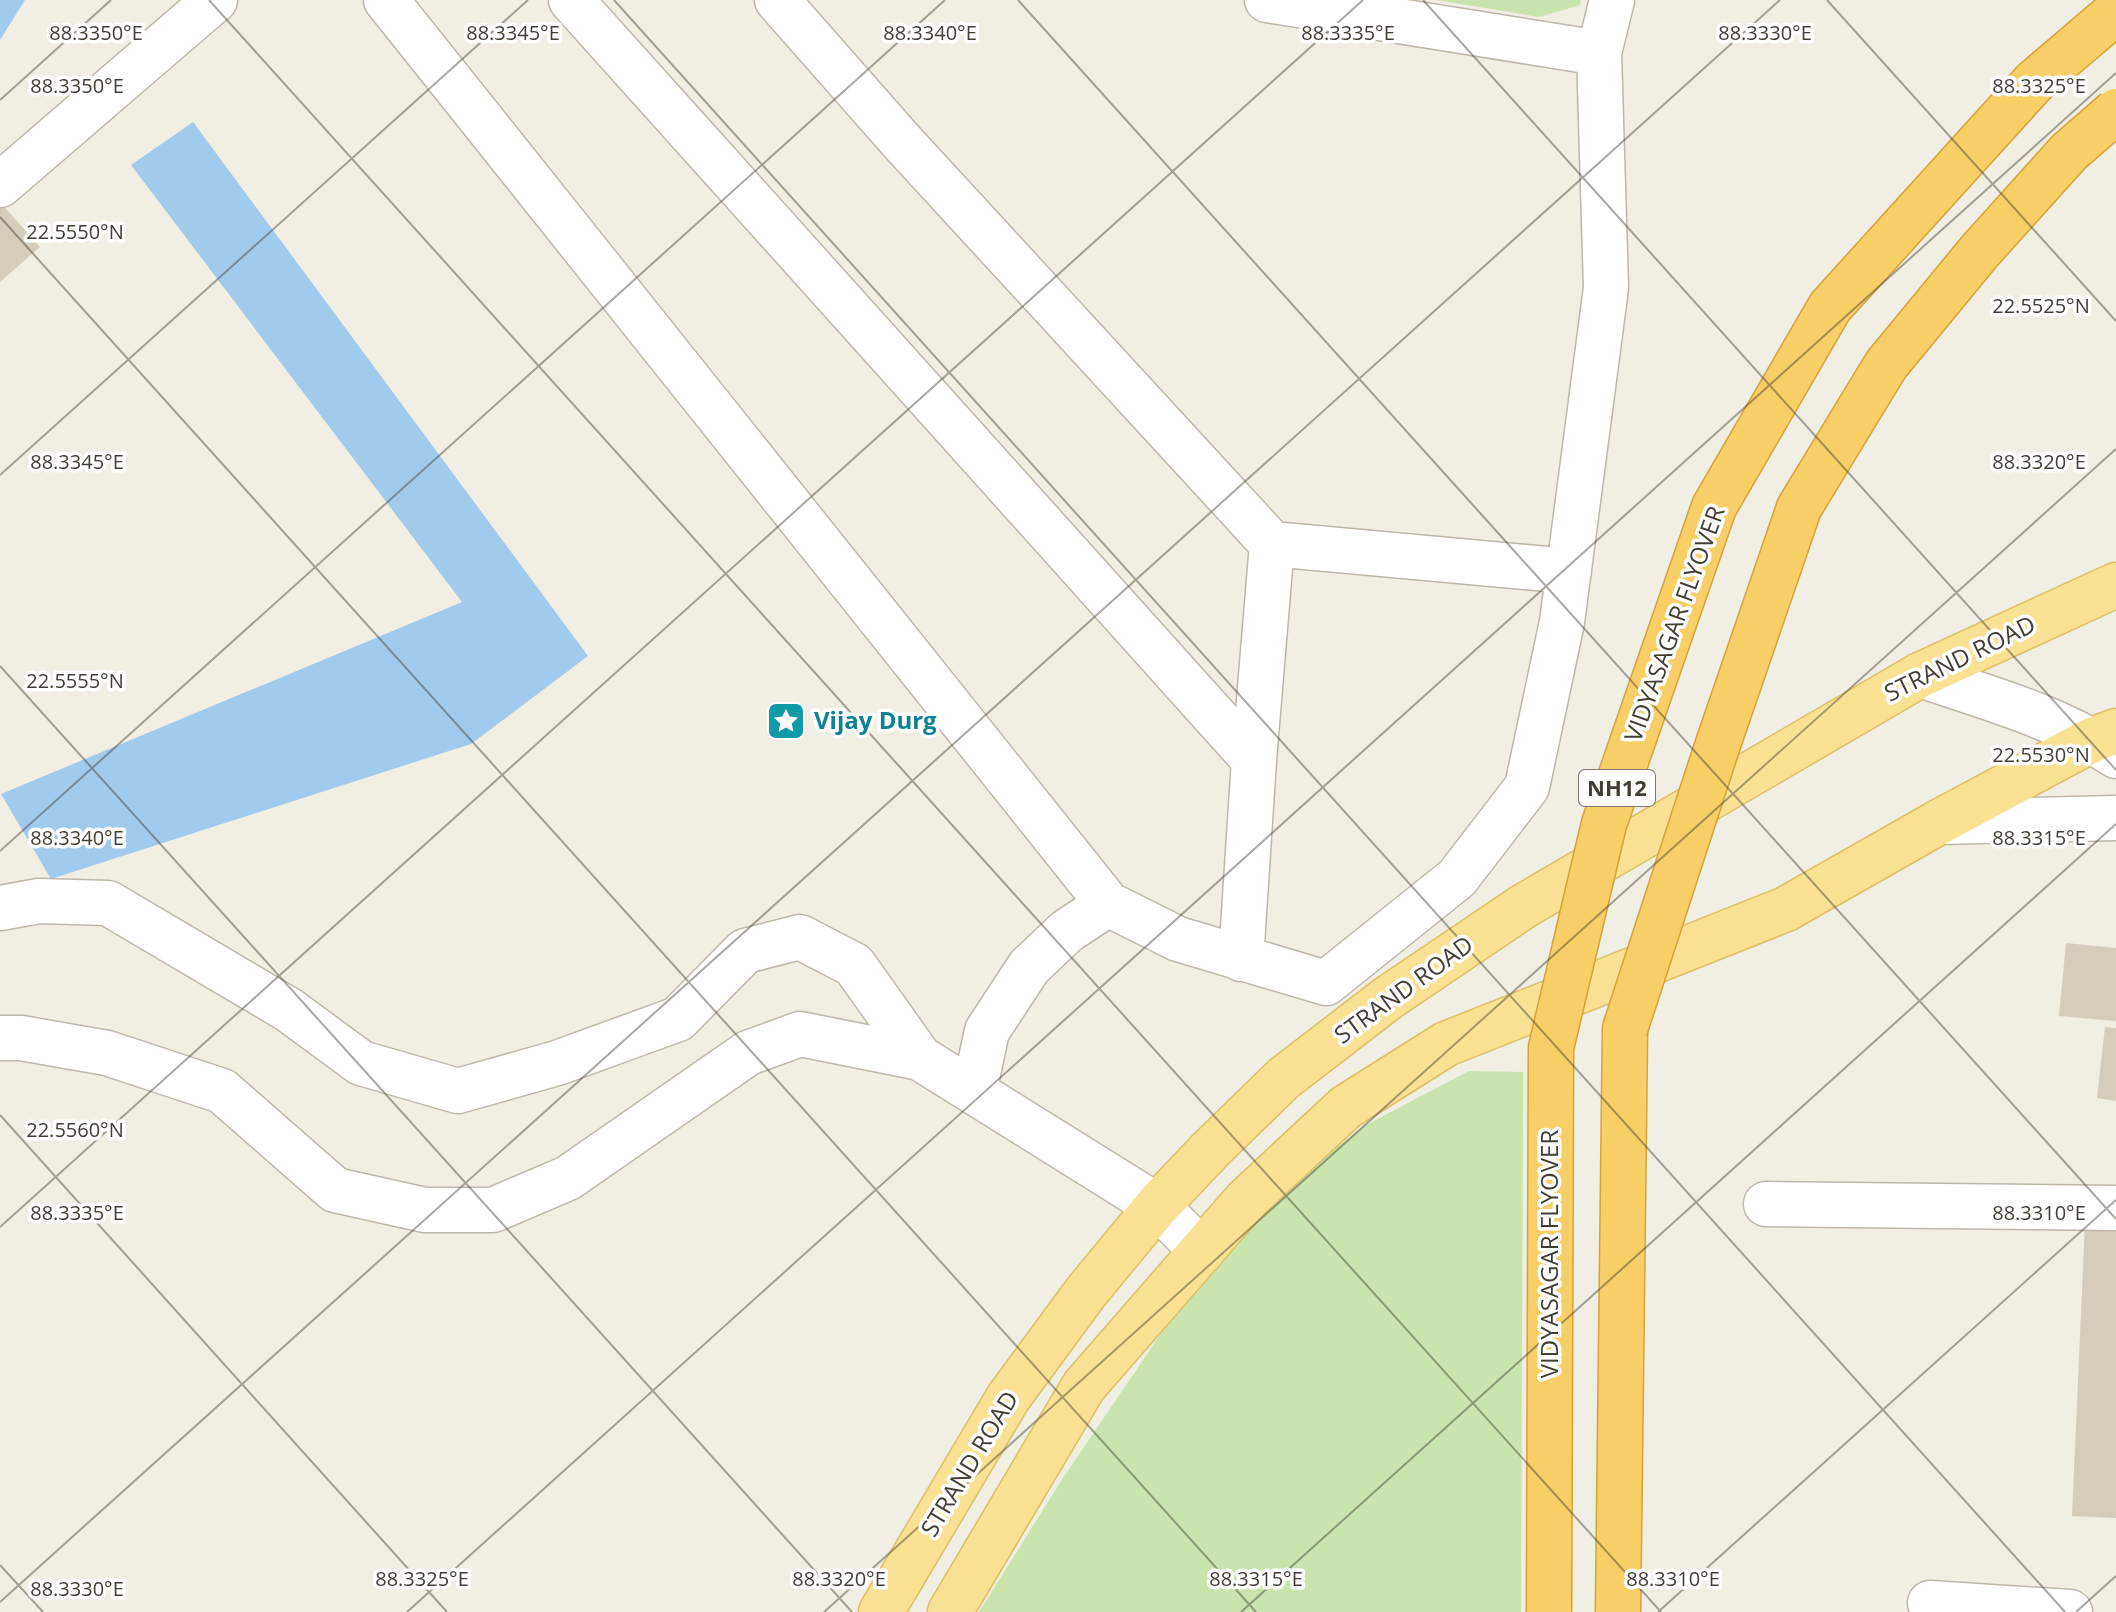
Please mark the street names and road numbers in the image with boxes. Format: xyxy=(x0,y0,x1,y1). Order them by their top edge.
street label: VIDYASAGAR FLYOVER xyxy=(1616,501,1732,746)
street label: STRAND ROAD xyxy=(1878,607,2040,708)
road number: NH12 xyxy=(1579,770,1655,806)
street label: STRAND ROAD xyxy=(1327,927,1479,1050)
street label: VIDYASAGAR FLYOVER xyxy=(1532,1130,1565,1378)
street label: STRAND ROAD xyxy=(912,1384,1025,1542)

